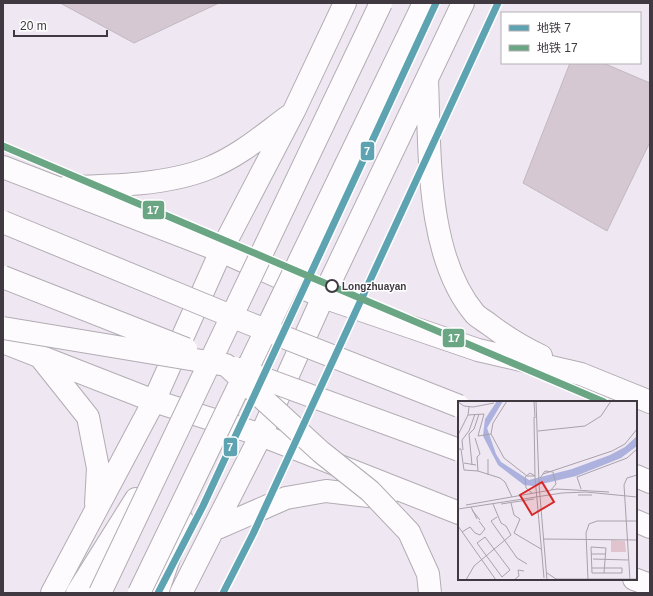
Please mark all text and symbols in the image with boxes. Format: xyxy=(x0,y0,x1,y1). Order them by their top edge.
scale bar xyxy=(14,12,107,38)
legend xyxy=(501,12,641,64)
text: 20 m xyxy=(20,19,47,33)
text: 地铁 7 xyxy=(537,21,571,35)
text: 地铁 17 xyxy=(537,41,578,55)
line badge: 7 xyxy=(360,141,375,161)
text: 7 xyxy=(364,145,370,157)
line badge: 17 xyxy=(142,200,165,220)
text: 17 xyxy=(147,204,159,216)
marker: Longzhuayan xyxy=(325,279,339,293)
place label: Longzhuayan xyxy=(342,281,406,292)
line badge: 17 xyxy=(442,328,465,348)
text: 17 xyxy=(448,332,460,344)
inset map xyxy=(458,401,637,580)
line badge: 7 xyxy=(223,437,238,457)
text: 7 xyxy=(227,441,233,453)

